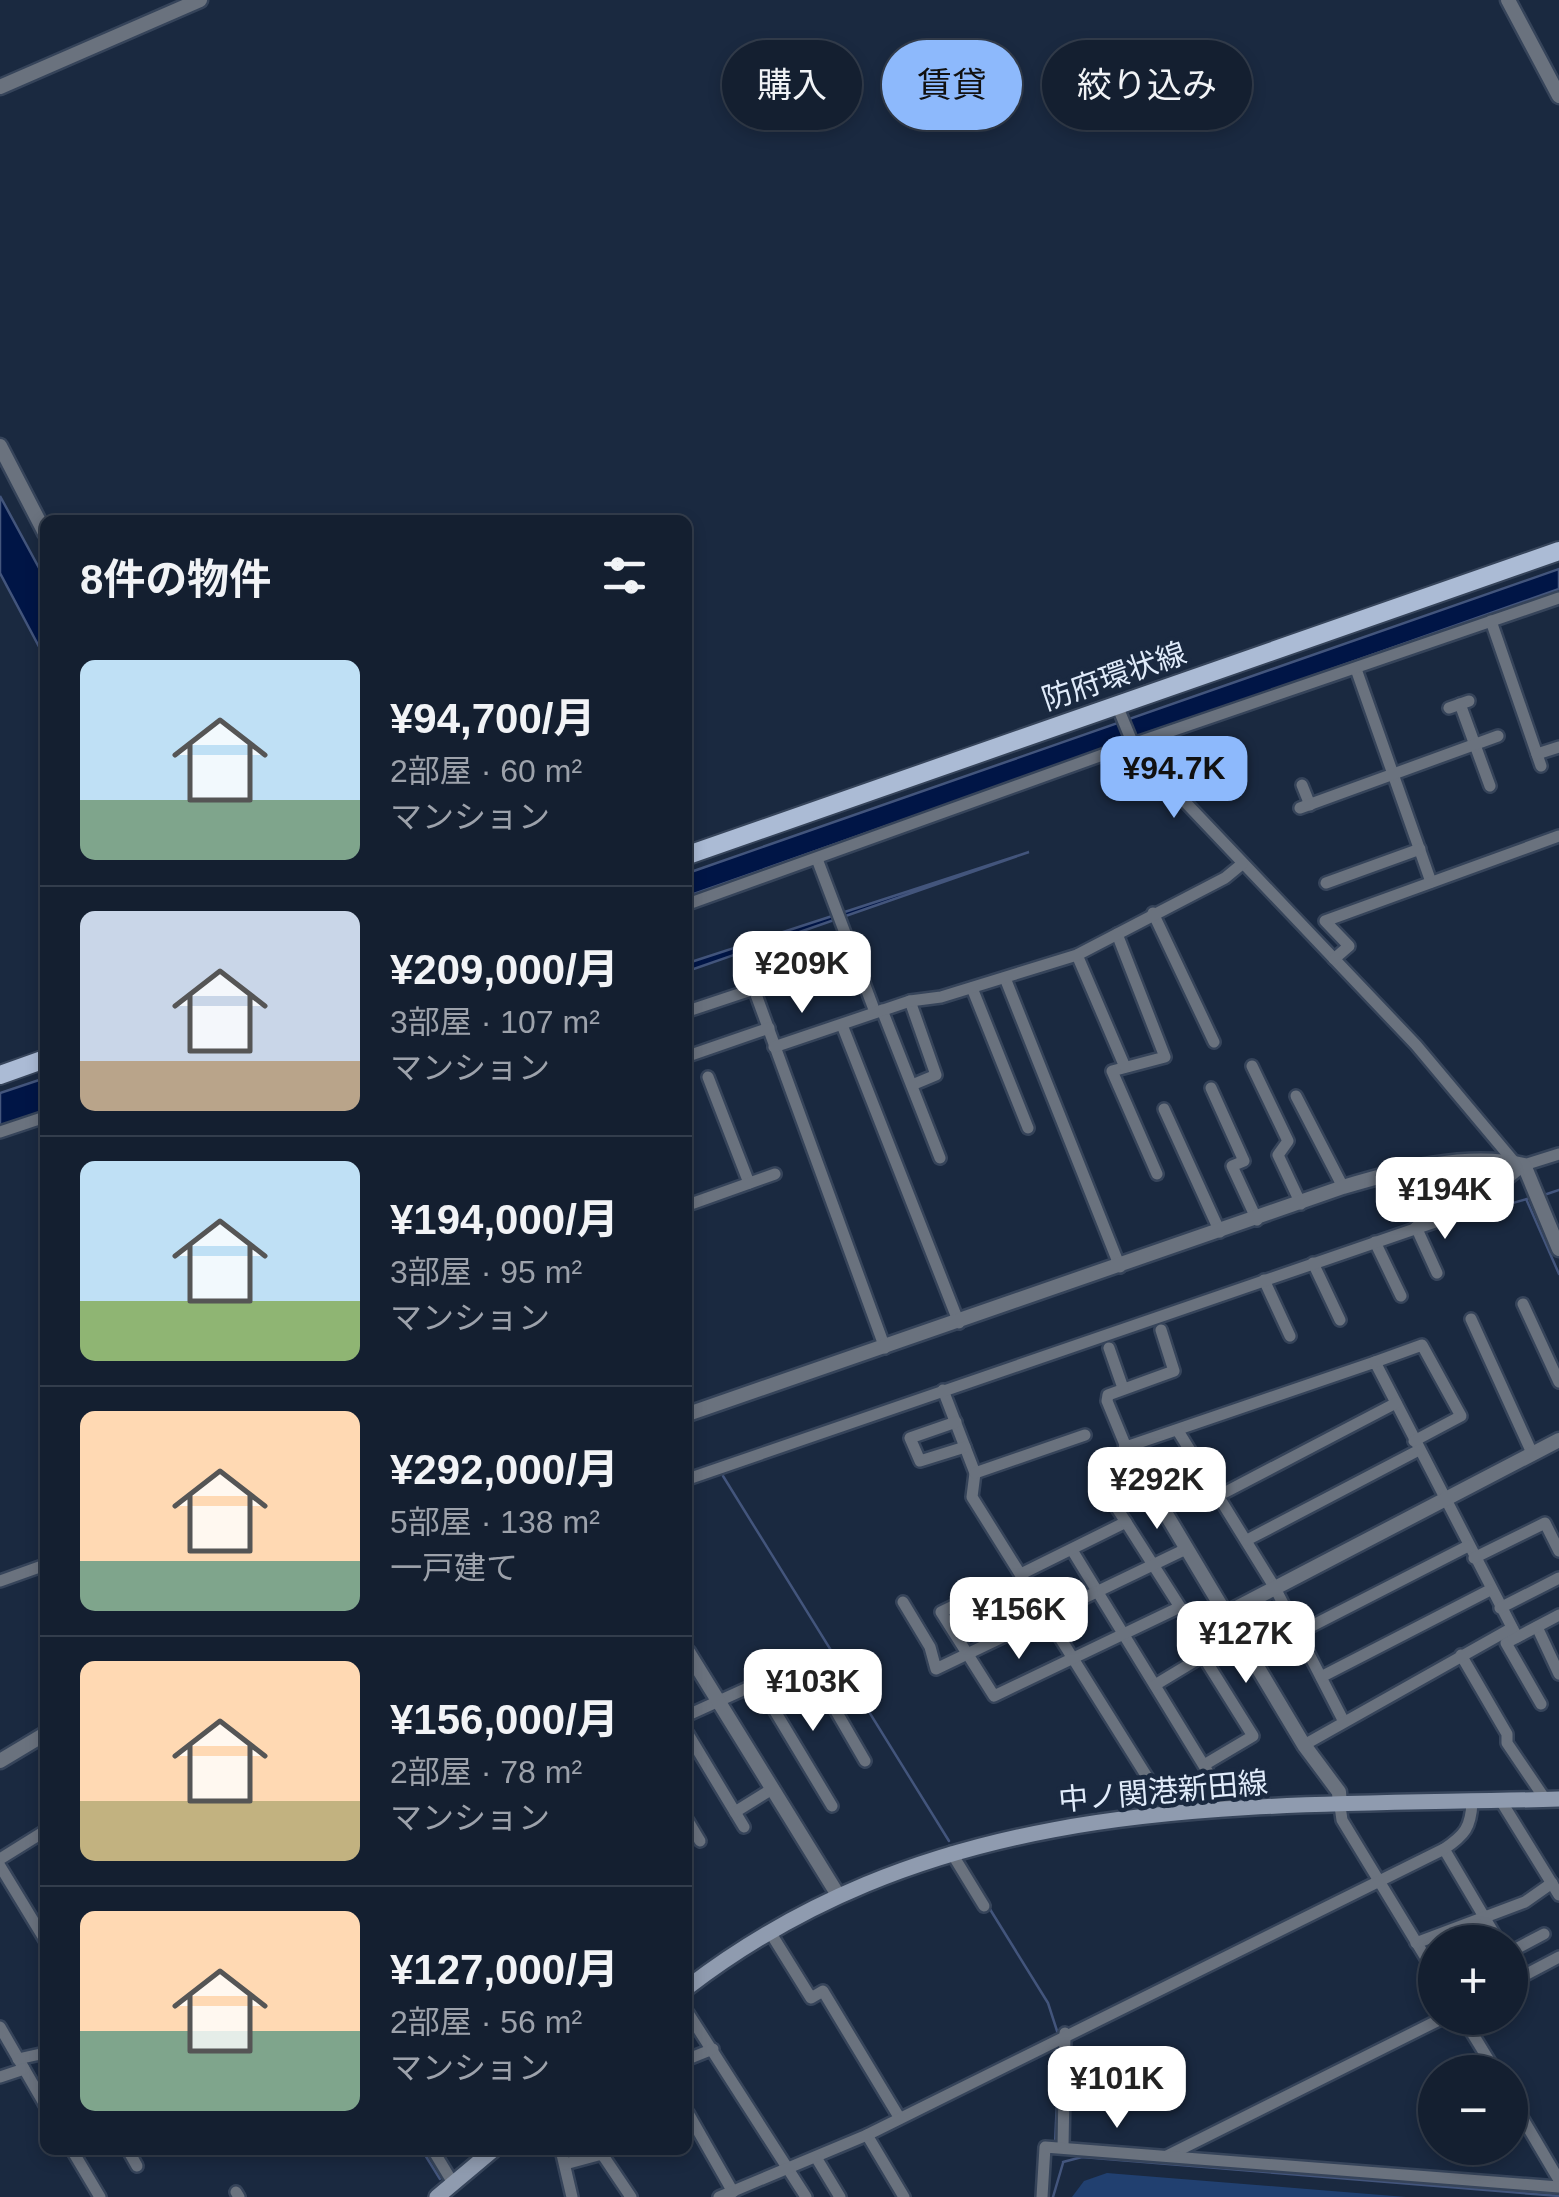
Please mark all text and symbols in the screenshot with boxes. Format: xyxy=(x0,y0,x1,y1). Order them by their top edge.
chip: 購入 xyxy=(722,40,862,130)
chip: 賃貸 xyxy=(882,40,1022,130)
chip: 絞り込み xyxy=(1042,40,1252,130)
icon: filters xyxy=(597,548,652,603)
text: 8件の物件 xyxy=(80,556,271,603)
street label: 防府環状線 xyxy=(1038,636,1190,716)
text: ¥94,700/月 xyxy=(390,695,596,742)
icon: home xyxy=(160,700,280,820)
pin: ¥94.7K xyxy=(1093,736,1255,821)
text: ¥94.7K xyxy=(1122,750,1226,786)
text: 2部屋 · 60 m² xyxy=(390,753,582,789)
text: マンション xyxy=(390,799,550,835)
pin: ¥209K xyxy=(732,931,872,1016)
text: ¥209K xyxy=(755,945,849,981)
text: ¥209,000/月 xyxy=(390,946,619,993)
icon: home xyxy=(160,951,280,1071)
text: 3部屋 · 107 m² xyxy=(390,1004,600,1040)
text: マンション xyxy=(390,1050,550,1086)
pin: ¥194K xyxy=(1375,1157,1515,1242)
text: ¥194K xyxy=(1398,1171,1492,1207)
text: ¥194,000/月 xyxy=(390,1196,619,1243)
icon: home xyxy=(160,1201,280,1321)
text: 3部屋 · 95 m² xyxy=(390,1254,582,1290)
text: マンション xyxy=(390,1300,550,1336)
text: ¥292,000/月 xyxy=(390,1446,619,1493)
pin: ¥292K xyxy=(1087,1447,1227,1532)
icon: home xyxy=(160,1451,280,1571)
text: ¥292K xyxy=(1110,1461,1204,1497)
text: 5部屋 · 138 m² xyxy=(390,1504,600,1540)
text: 一戸建て xyxy=(390,1550,518,1586)
pin: ¥156K xyxy=(949,1577,1089,1662)
text: ¥156K xyxy=(972,1591,1066,1627)
pin: ¥127K xyxy=(1176,1601,1316,1686)
text: ¥127K xyxy=(1199,1615,1293,1651)
pin: ¥103K xyxy=(743,1649,883,1734)
text: ¥103K xyxy=(766,1663,860,1699)
text: ¥156,000/月 xyxy=(390,1696,619,1743)
icon: home xyxy=(160,1701,280,1821)
text: 2部屋 · 78 m² xyxy=(390,1754,582,1790)
street label: 中ノ関港新田線 xyxy=(1057,1765,1269,1817)
text: マンション xyxy=(390,1800,550,1836)
map controls xyxy=(1418,1925,1528,2165)
button: + xyxy=(1418,1925,1528,2035)
text: ¥127,000/月 xyxy=(390,1946,619,1993)
icon: home xyxy=(160,1951,280,2071)
text: 2部屋 · 56 m² xyxy=(390,2004,582,2040)
pin: ¥101K xyxy=(1047,2046,1187,2131)
text: マンション xyxy=(390,2050,550,2086)
button: − xyxy=(1418,2055,1528,2165)
text: ¥101K xyxy=(1070,2060,1164,2096)

